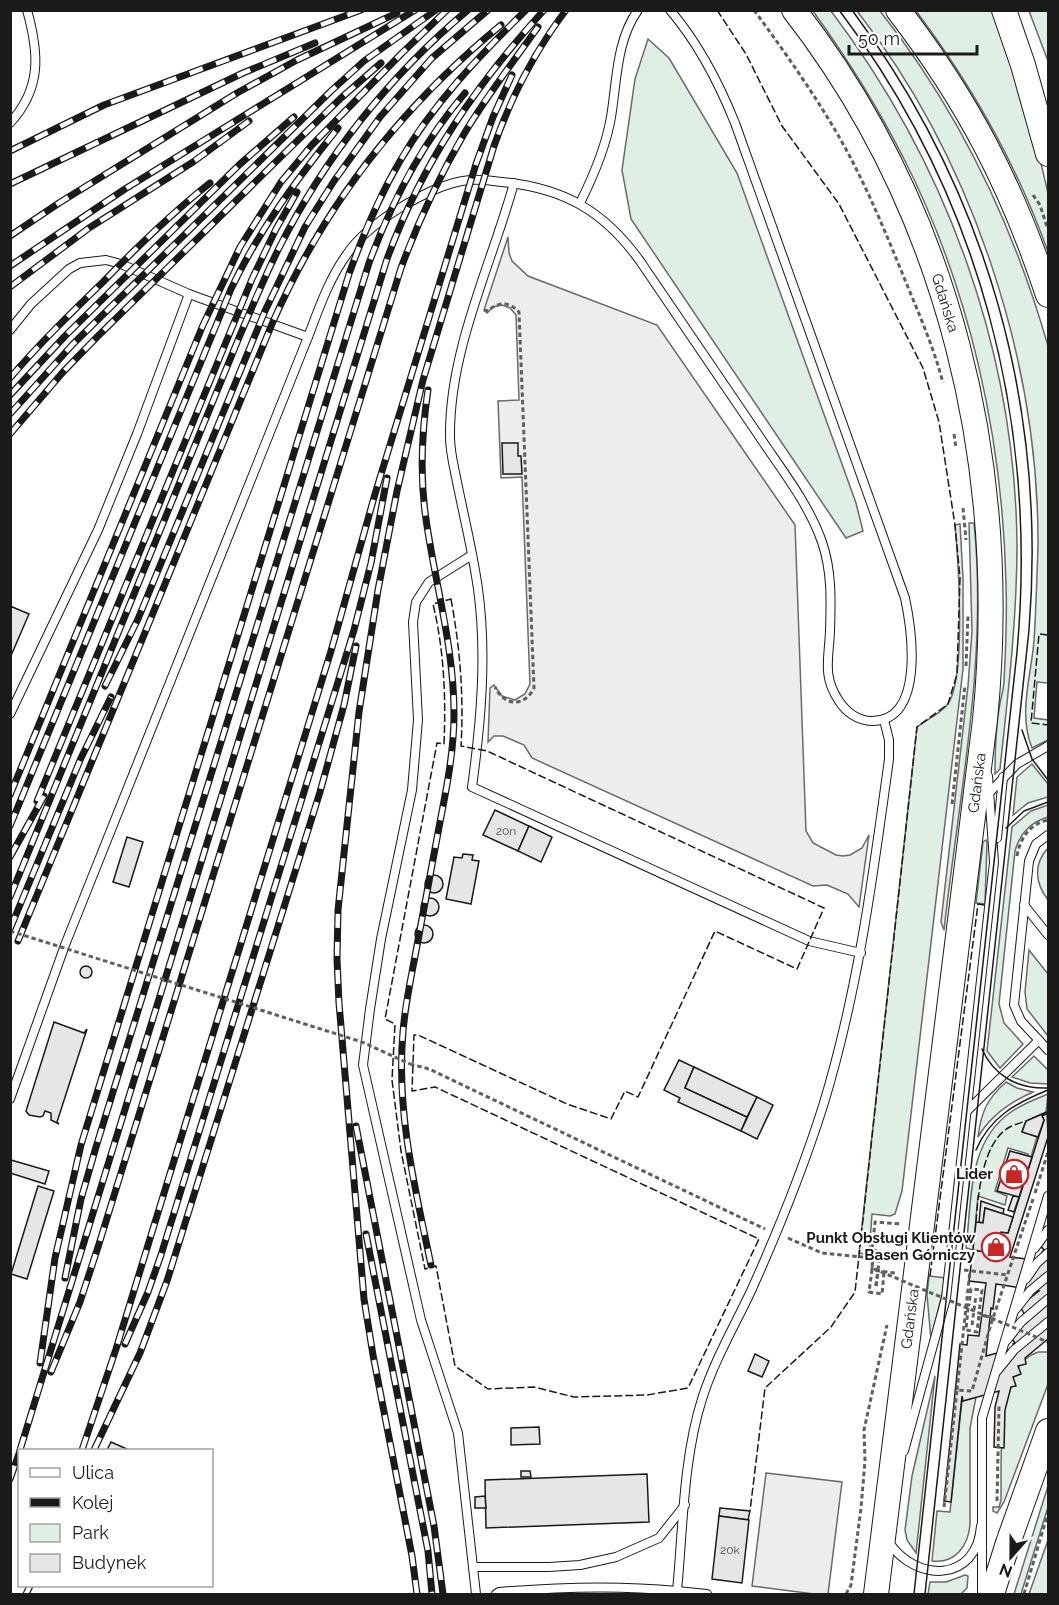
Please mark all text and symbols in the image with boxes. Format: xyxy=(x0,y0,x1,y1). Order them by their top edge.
scale bar xyxy=(849,18,976,56)
text: 50 m xyxy=(858,28,900,49)
street label: Gdańska xyxy=(928,272,962,334)
street label: Gdańska xyxy=(964,752,990,814)
house number: 20n xyxy=(496,824,516,838)
shop icon: Lider xyxy=(998,1158,1030,1190)
place label: Lider xyxy=(956,1165,993,1183)
place label: Punkt Obsługi Klientów Basen Górniczy xyxy=(806,1229,976,1264)
shop icon: Punkt Obsługi Klientów Basen Górniczy xyxy=(980,1231,1012,1263)
street label: Gdańska xyxy=(897,1288,923,1350)
legend xyxy=(18,1449,213,1587)
text: Ulica xyxy=(72,1462,114,1483)
text: Kolej xyxy=(72,1492,113,1513)
text: Park xyxy=(72,1522,109,1543)
north arrow xyxy=(981,1527,1041,1587)
house number: 20k xyxy=(720,1543,741,1557)
text: Budynek xyxy=(72,1552,147,1573)
text: N xyxy=(997,1559,1015,1582)

